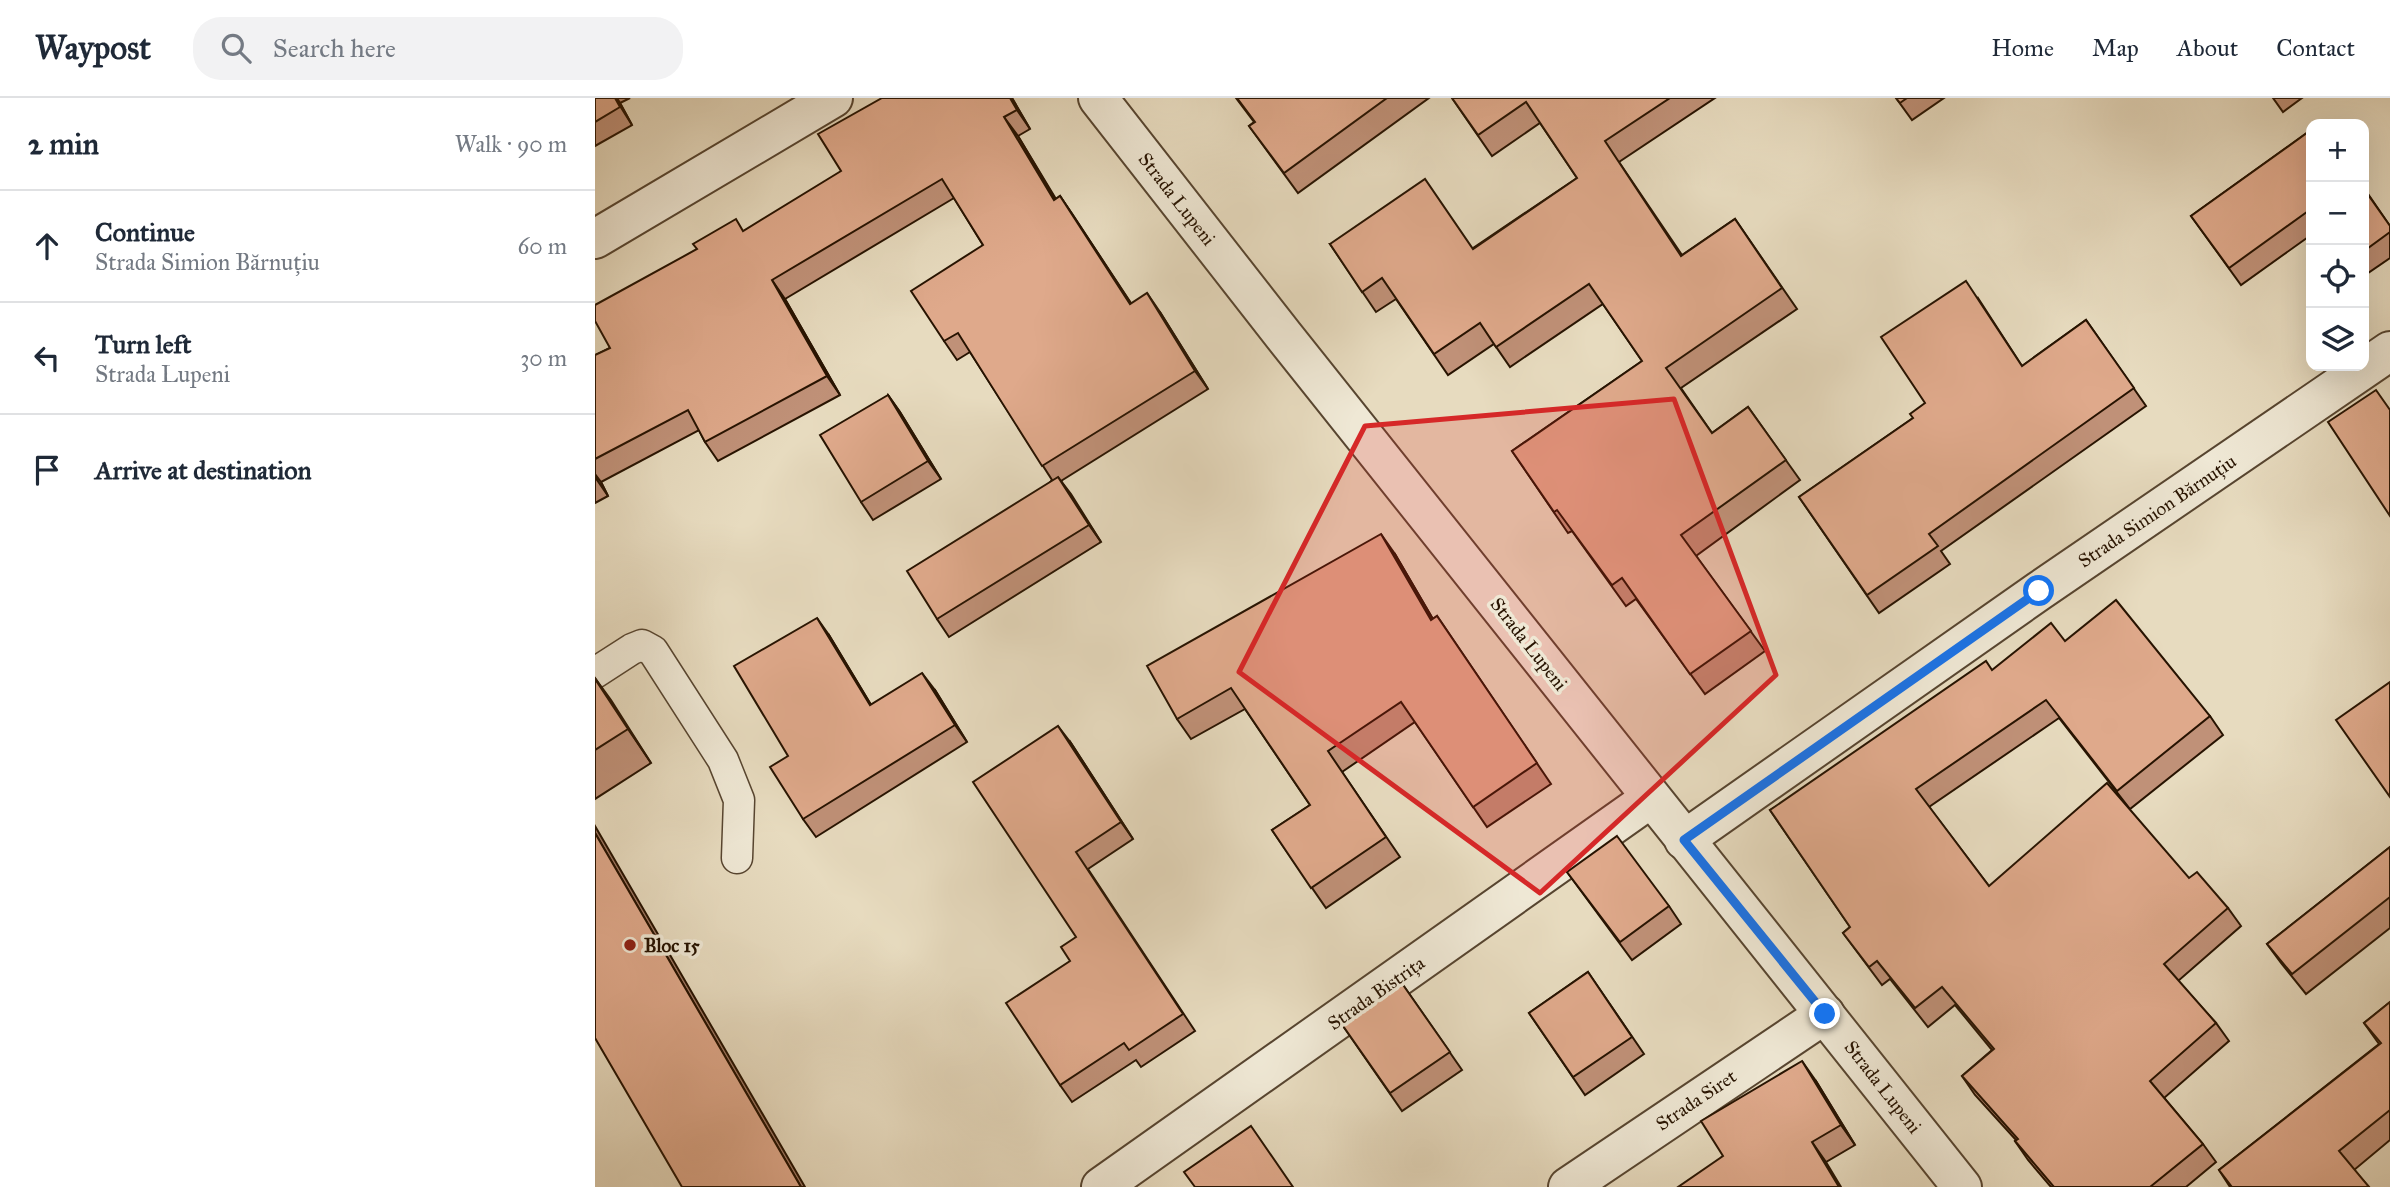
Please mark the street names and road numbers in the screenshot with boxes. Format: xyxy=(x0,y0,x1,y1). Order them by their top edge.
street label: Strada Lupeni xyxy=(1134,148,1220,250)
street label: Strada Simion Bărnuțiu xyxy=(2074,450,2240,572)
street label: Strada Lupeni xyxy=(1486,593,1572,695)
street label: Strada Bistrița xyxy=(1323,951,1430,1035)
street label: Strada Lupeni xyxy=(1840,1036,1926,1138)
street label: Strada Siret xyxy=(1651,1065,1741,1135)

